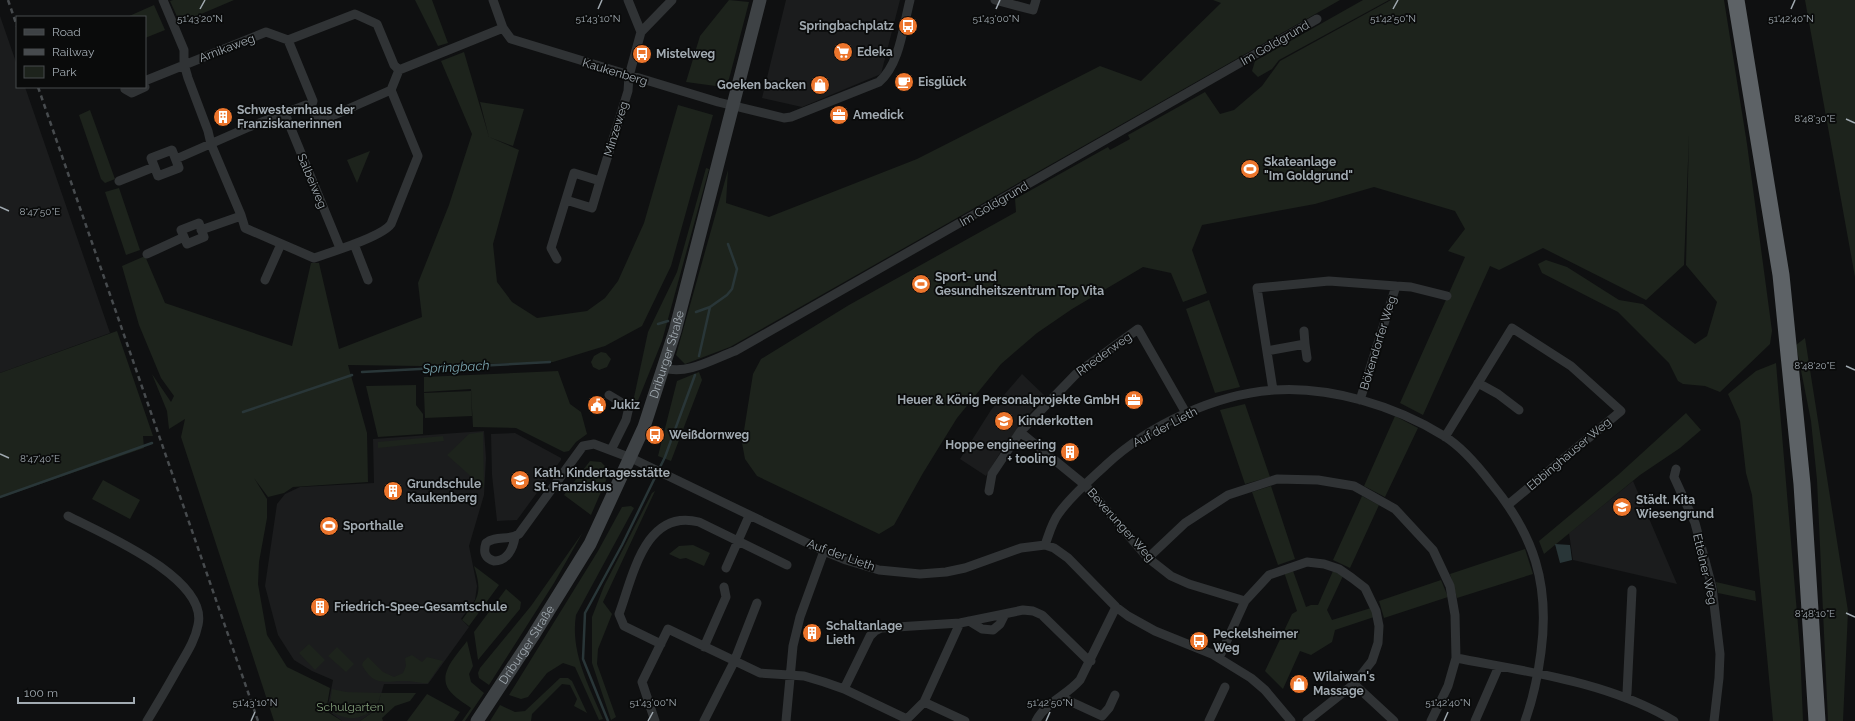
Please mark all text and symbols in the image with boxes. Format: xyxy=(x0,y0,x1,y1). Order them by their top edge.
text: 51°43'20"N xyxy=(177,13,223,24)
text: 51°43'10"N xyxy=(575,13,621,24)
text: 51°43'00"N xyxy=(973,13,1019,24)
text: 51°42'50"N xyxy=(1370,13,1416,24)
text: 51°42'40"N xyxy=(1768,13,1814,24)
bus stop icon: Springbachplatz xyxy=(897,15,919,37)
legend xyxy=(16,16,146,88)
street label: Im Goldgrund xyxy=(1238,18,1312,68)
place label: Springbachplatz xyxy=(799,19,894,33)
text: Road xyxy=(52,25,81,39)
street label: Arnikaweg xyxy=(197,31,257,65)
supermarket icon: Edeka xyxy=(832,41,854,63)
bus stop icon: Mistelweg xyxy=(631,43,653,65)
text: Railway xyxy=(52,45,95,59)
place label: Edeka xyxy=(857,45,893,59)
place label: Mistelweg xyxy=(656,47,715,61)
street label: Kaukenberg xyxy=(581,55,649,89)
text: Park xyxy=(52,65,77,79)
cafe icon: Eisglück xyxy=(893,71,915,93)
shop icon: Goeken backen xyxy=(809,74,831,96)
place label: Eisglück xyxy=(918,75,967,89)
place label: Goeken backen xyxy=(717,78,806,92)
street label: Minzeweg xyxy=(601,100,631,158)
place label: Schwesternhaus der Franziskanerinnen xyxy=(237,103,355,131)
office icon: Amedick xyxy=(828,104,850,126)
building icon: Schwesternhaus der Franziskanerinnen xyxy=(212,106,234,128)
place label: Amedick xyxy=(853,108,904,122)
text: 8°48'30"E xyxy=(1794,113,1836,124)
street label: Salbeiweg xyxy=(294,151,330,211)
place label: Skateanlage "Im Goldgrund" xyxy=(1264,155,1353,183)
sports icon: Skateanlage "Im Goldgrund" xyxy=(1239,158,1261,180)
street label: Im Goldgrund xyxy=(957,179,1031,229)
text: 8°47'50"E xyxy=(20,206,60,217)
place label: Sport- und Gesundheitszentrum Top Vita xyxy=(935,270,1104,298)
sports icon: Sport- und Gesundheitszentrum Top Vita xyxy=(910,273,932,295)
street label: Bökendorfer Weg xyxy=(1357,294,1399,392)
street label: Driburger Straße xyxy=(647,309,687,400)
street label: Rhederweg xyxy=(1074,329,1134,379)
water label: Springbach xyxy=(421,358,490,376)
text: 8°48'20"E xyxy=(1794,360,1836,371)
office icon: Heuer & König Personalprojekte GmbH xyxy=(1123,389,1145,411)
place label: Heuer & König Personalprojekte GmbH xyxy=(897,393,1120,407)
public building icon: Jukiz xyxy=(586,394,608,416)
place label: Jukiz xyxy=(611,398,640,412)
street label: Auf der Lieth xyxy=(1130,404,1200,450)
school or university icon: Kinderkotten xyxy=(993,410,1015,432)
place label: Kinderkotten xyxy=(1018,414,1093,428)
street label: Ebbinghauser Weg xyxy=(1524,415,1614,493)
bus stop icon: Weißdornweg xyxy=(644,424,666,446)
place label: Weißdornweg xyxy=(669,428,749,442)
place label: Hoppe engineering + tooling xyxy=(945,438,1056,466)
building icon: Hoppe engineering + tooling xyxy=(1059,441,1081,463)
text: 8°47'40"E xyxy=(20,453,60,464)
place label: Kath. Kindertagesstätte St. Franziskus xyxy=(534,466,670,494)
school or university icon: Kath. Kindertagesstätte St. Franziskus xyxy=(509,469,531,491)
place label: Grundschule Kaukenberg xyxy=(407,477,481,505)
building icon: Grundschule Kaukenberg xyxy=(382,480,404,502)
street label: Beverunger Weg xyxy=(1084,486,1158,564)
place label: Städt. Kita Wiesengrund xyxy=(1636,493,1714,521)
school or university icon: Städt. Kita Wiesengrund xyxy=(1611,496,1633,518)
sports icon: Sporthalle xyxy=(318,515,340,537)
place label: Sporthalle xyxy=(343,519,403,533)
street label: Ettelner Weg xyxy=(1690,532,1720,606)
street label: Auf der Lieth xyxy=(805,536,877,574)
building icon: Friedrich-Spee-Gesamtschule xyxy=(309,596,331,618)
place label: Friedrich-Spee-Gesamtschule xyxy=(334,600,507,614)
street label: Driburger Straße xyxy=(496,603,557,687)
text: 8°48'10"E xyxy=(1795,608,1835,619)
place label: Schaltanlage Lieth xyxy=(826,619,902,647)
building icon: Schaltanlage Lieth xyxy=(801,622,823,644)
place label: Peckelsheimer Weg xyxy=(1213,627,1298,655)
bus stop icon: Peckelsheimer Weg xyxy=(1188,630,1210,652)
place label: Wilaiwan's Massage xyxy=(1313,670,1375,698)
shop icon: Wilaiwan's Massage xyxy=(1288,673,1310,695)
scale bar xyxy=(18,679,134,705)
text: 100 m xyxy=(24,686,58,700)
text: 51°43'10"N xyxy=(232,697,278,708)
text: 51°43'00"N xyxy=(630,697,676,708)
text: 51°42'50"N xyxy=(1027,697,1073,708)
text: 51°42'40"N xyxy=(1425,697,1471,708)
park label: Schulgarten xyxy=(316,700,384,714)

